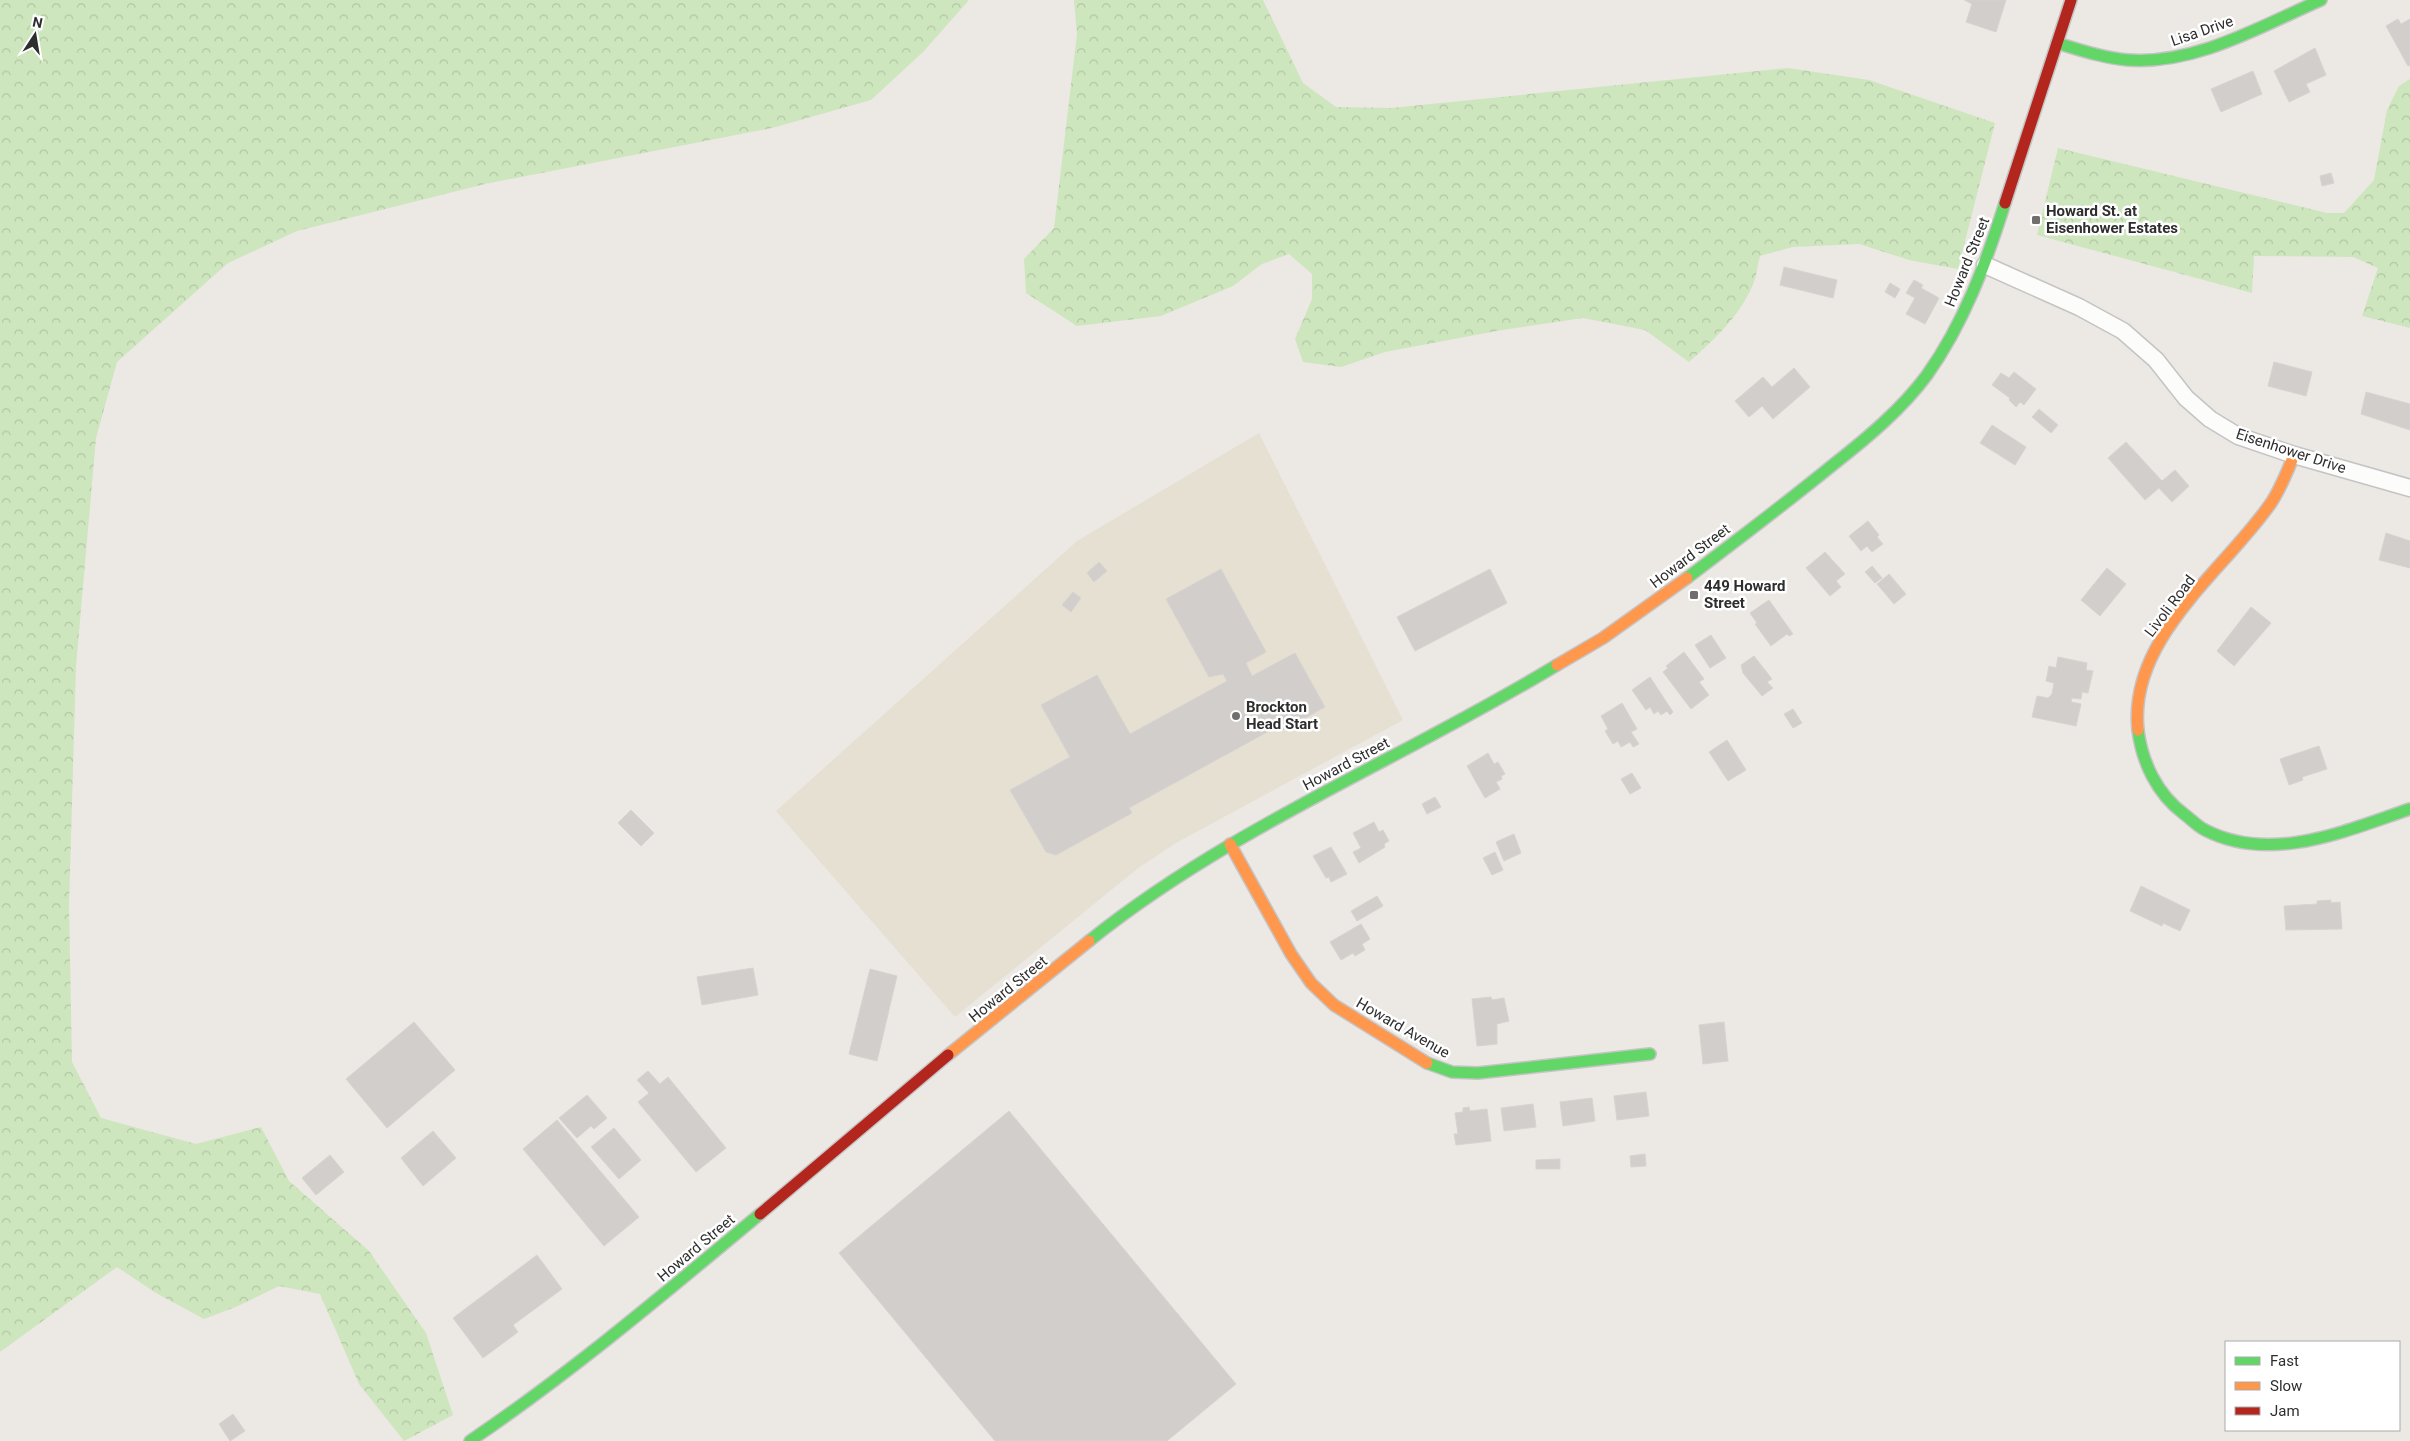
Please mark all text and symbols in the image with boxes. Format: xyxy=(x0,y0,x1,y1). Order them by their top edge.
north arrow xyxy=(10,10,60,60)
street label: Lisa Drive xyxy=(2168,12,2236,50)
text: N xyxy=(31,13,44,31)
place label: Howard St. at Eisenhower Estates xyxy=(2046,202,2178,237)
street label: Howard Street xyxy=(1941,214,1993,310)
marker: Howard St. at Eisenhower Estates xyxy=(2030,214,2042,226)
street label: Eisenhower Drive xyxy=(2234,425,2348,477)
street label: Howard Street xyxy=(1646,520,1734,592)
street label: Livoli Road xyxy=(2141,571,2199,641)
place label: 449 Howard Street xyxy=(1704,577,1785,612)
marker: 449 Howard Street xyxy=(1688,589,1700,601)
place label: Brockton Head Start xyxy=(1246,698,1318,733)
marker: Brockton Head Start xyxy=(1230,710,1242,722)
street label: Howard Street xyxy=(1300,734,1392,794)
street label: Howard Street xyxy=(965,952,1051,1026)
street label: Howard Avenue xyxy=(1353,994,1453,1062)
street label: Howard Street xyxy=(654,1210,738,1286)
legend xyxy=(2225,1341,2400,1431)
text: Fast xyxy=(2270,1352,2299,1370)
text: Slow xyxy=(2270,1377,2302,1395)
text: Jam xyxy=(2270,1402,2300,1420)

